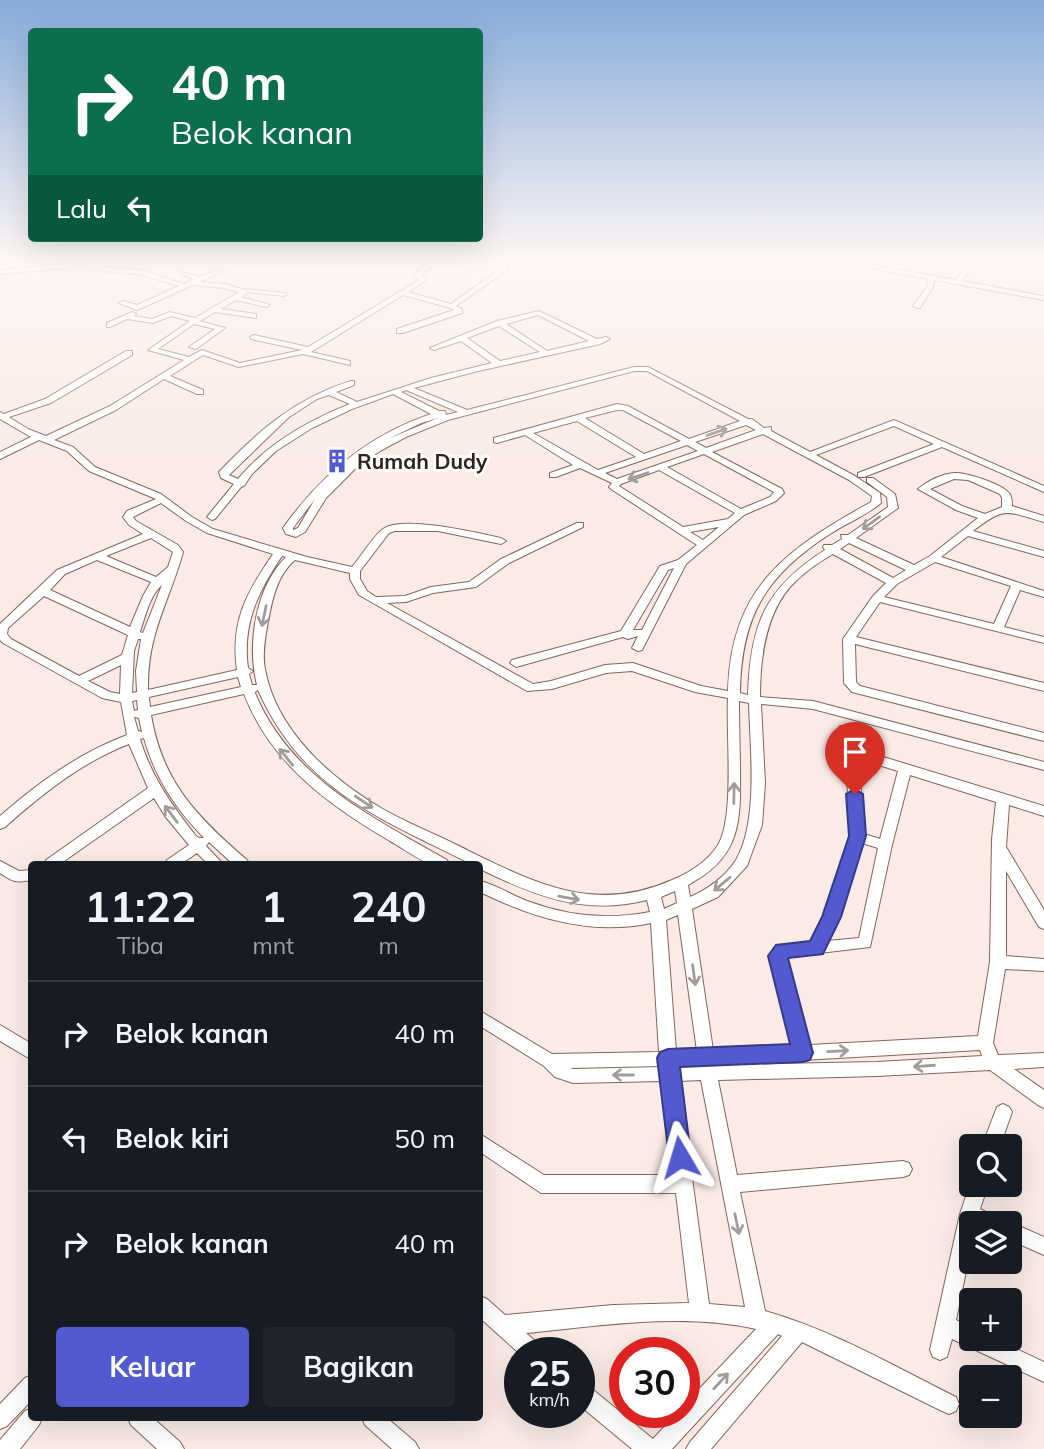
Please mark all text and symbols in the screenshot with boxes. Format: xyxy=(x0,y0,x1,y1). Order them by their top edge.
text: 40 m xyxy=(171,51,287,112)
icon: right xyxy=(56,56,147,147)
text: Belok kanan xyxy=(171,112,353,152)
icon: left xyxy=(121,189,159,227)
text: Lalu xyxy=(56,192,107,225)
one-way arrow xyxy=(705,425,727,437)
building icon: Rumah Dudy xyxy=(323,447,351,475)
place label: Rumah Dudy xyxy=(357,448,488,474)
one-way arrow xyxy=(627,470,649,483)
one-way arrow xyxy=(862,515,881,530)
one-way arrow xyxy=(256,604,269,626)
pin xyxy=(825,722,885,794)
icon: arrive xyxy=(836,733,874,771)
one-way arrow xyxy=(279,748,294,766)
one-way arrow xyxy=(727,782,741,805)
one-way arrow xyxy=(353,796,373,810)
one-way arrow xyxy=(164,805,179,823)
one-way arrow xyxy=(713,876,731,892)
text: 11:22 xyxy=(85,880,196,933)
text: 1 xyxy=(261,880,286,933)
text: 240 xyxy=(351,880,426,933)
one-way arrow xyxy=(557,892,580,905)
text: Tiba xyxy=(117,931,164,960)
text: mnt xyxy=(252,931,294,960)
text: m xyxy=(378,931,399,960)
one-way arrow xyxy=(688,963,701,986)
icon: right xyxy=(56,1015,94,1053)
text: Belok kanan xyxy=(115,1017,269,1050)
text: 40 m xyxy=(394,1017,455,1050)
one-way arrow xyxy=(826,1044,849,1057)
one-way arrow xyxy=(913,1060,935,1073)
one-way arrow xyxy=(612,1068,635,1082)
icon: left xyxy=(56,1120,94,1158)
position arrow xyxy=(643,1120,717,1194)
text: Belok kiri xyxy=(115,1122,229,1155)
text: 50 m xyxy=(394,1122,455,1155)
map controls xyxy=(959,1134,1022,1428)
button: search xyxy=(959,1134,1022,1197)
button: layers xyxy=(959,1211,1022,1274)
one-way arrow xyxy=(731,1212,745,1235)
icon: right xyxy=(56,1225,94,1263)
text: Belok kanan xyxy=(115,1227,269,1260)
text: 40 m xyxy=(394,1227,455,1260)
button: + xyxy=(959,1288,1022,1351)
button: Keluar xyxy=(56,1327,249,1407)
button: Bagikan xyxy=(263,1327,455,1407)
speed limit sign: 30 xyxy=(609,1337,700,1428)
text: 25 xyxy=(528,1351,571,1395)
button: − xyxy=(959,1365,1022,1428)
one-way arrow xyxy=(713,1373,730,1390)
text: km/h xyxy=(529,1388,570,1411)

